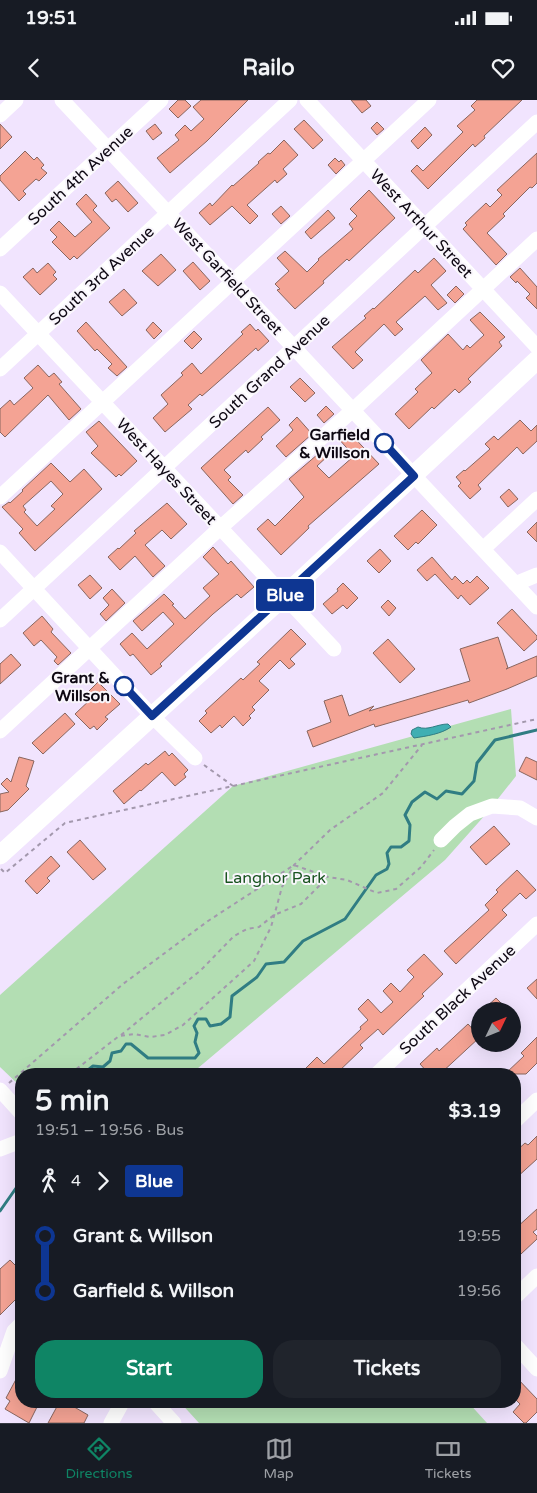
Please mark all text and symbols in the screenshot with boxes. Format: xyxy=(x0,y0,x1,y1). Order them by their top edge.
text: 19:51 xyxy=(25,7,78,29)
icon: back xyxy=(20,54,48,82)
icon: heart xyxy=(489,54,517,82)
text: Railo xyxy=(242,55,295,81)
street label: South 4th Avenue xyxy=(24,122,137,230)
street label: West Arthur Street xyxy=(366,165,477,282)
street label: West Garfield Street xyxy=(168,214,287,339)
street label: South 3rd Avenue xyxy=(45,222,159,330)
street label: South Grand Avenue xyxy=(205,311,334,433)
street label: West Hayes Street xyxy=(112,414,221,529)
place label: Garfield & Willson xyxy=(299,425,370,463)
marker: Garfield & Willson xyxy=(374,433,394,453)
line badge: Blue xyxy=(250,579,320,611)
text: Blue xyxy=(266,584,304,606)
place label: Grant & Willson xyxy=(51,668,110,706)
marker: Grant & Willson xyxy=(114,676,134,696)
park label: Langhor Park xyxy=(224,868,326,888)
street label: South Black Avenue xyxy=(395,941,520,1059)
north arrow xyxy=(471,1002,521,1052)
map controls xyxy=(471,1002,521,1052)
text: 5 min xyxy=(35,1084,110,1118)
text: $3.19 xyxy=(449,1100,501,1122)
text: 19:51 – 19:56 · Bus xyxy=(35,1120,184,1140)
icon: walk xyxy=(35,1167,63,1195)
icon: forward xyxy=(89,1167,117,1195)
text: Blue xyxy=(135,1170,173,1192)
text: 4 xyxy=(71,1171,81,1191)
text: Grant & Willson xyxy=(73,1225,213,1247)
text: 19:55 xyxy=(457,1226,501,1246)
text: Garfield & Willson xyxy=(73,1280,234,1302)
text: 19:56 xyxy=(457,1281,501,1301)
button: Start xyxy=(35,1340,263,1398)
button: Tickets xyxy=(273,1340,501,1398)
tab: Directions xyxy=(65,1435,132,1482)
tab: Map xyxy=(263,1435,294,1482)
tab: Tickets xyxy=(425,1435,472,1482)

